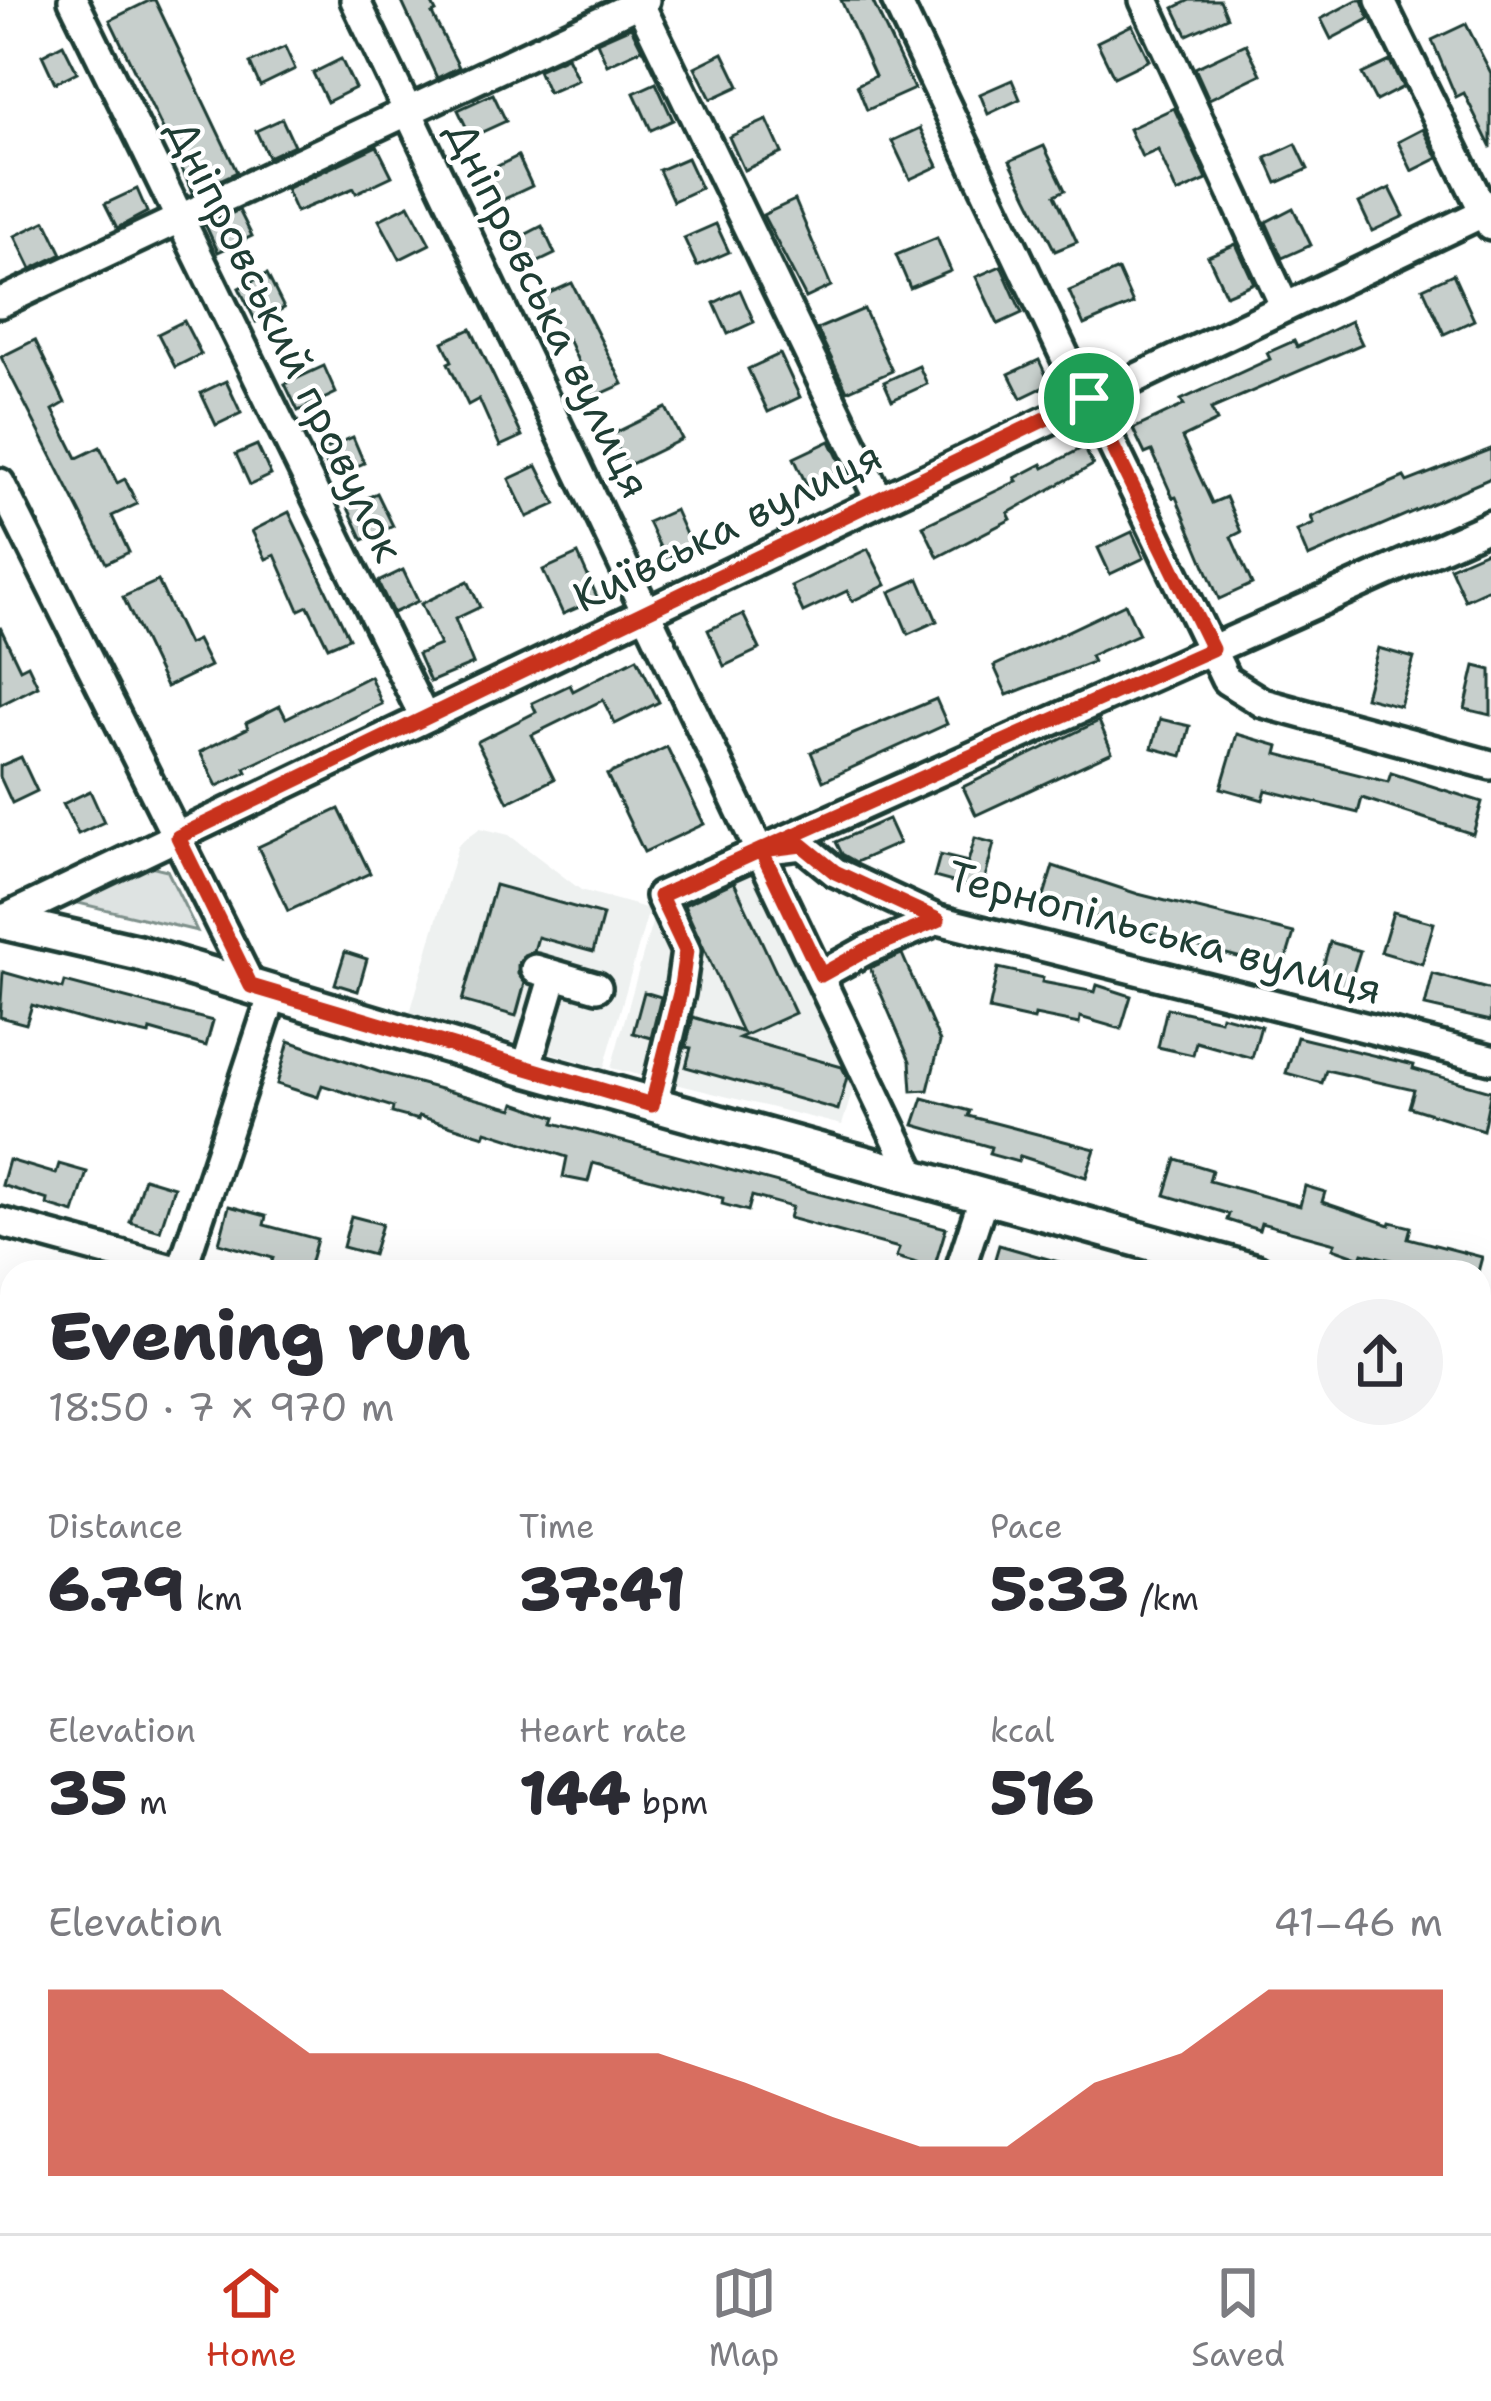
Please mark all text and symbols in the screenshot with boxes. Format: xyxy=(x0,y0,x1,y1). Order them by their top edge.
street label: Дніпровський провулок xyxy=(154,109,418,571)
street label: Дніпровська вулиця xyxy=(433,111,665,507)
pin xyxy=(1038,347,1140,449)
icon: arrive xyxy=(1056,365,1122,431)
street label: Київська вулиця xyxy=(563,427,891,625)
street label: Тернопільська вулиця xyxy=(942,847,1388,1017)
text: Evening run xyxy=(48,1292,471,1380)
button: share xyxy=(1317,1299,1443,1425)
text: 18:50 · 7 × 970 m xyxy=(48,1381,394,1433)
text: Distance xyxy=(48,1504,183,1549)
text: Time xyxy=(519,1504,595,1549)
text: Pace xyxy=(990,1504,1063,1549)
text: 6.79 xyxy=(48,1549,185,1629)
text: 37:41 xyxy=(519,1549,686,1629)
text: 5:33 xyxy=(990,1549,1129,1629)
text: km xyxy=(185,1576,242,1621)
text: /km xyxy=(1129,1576,1199,1621)
text: Elevation xyxy=(48,1708,196,1753)
text: Heart rate xyxy=(519,1708,687,1753)
text: kcal xyxy=(990,1708,1054,1753)
text: 35 xyxy=(48,1753,128,1833)
text: 144 xyxy=(519,1753,631,1833)
text: 516 xyxy=(990,1753,1094,1833)
text: m xyxy=(128,1780,167,1825)
text: bpm xyxy=(631,1780,708,1825)
text: Elevation xyxy=(48,1896,223,1948)
text: 41–46 m xyxy=(1273,1896,1443,1948)
tab: Home xyxy=(206,2260,297,2377)
tab: Map xyxy=(709,2260,779,2377)
tab: Saved xyxy=(1191,2260,1285,2377)

